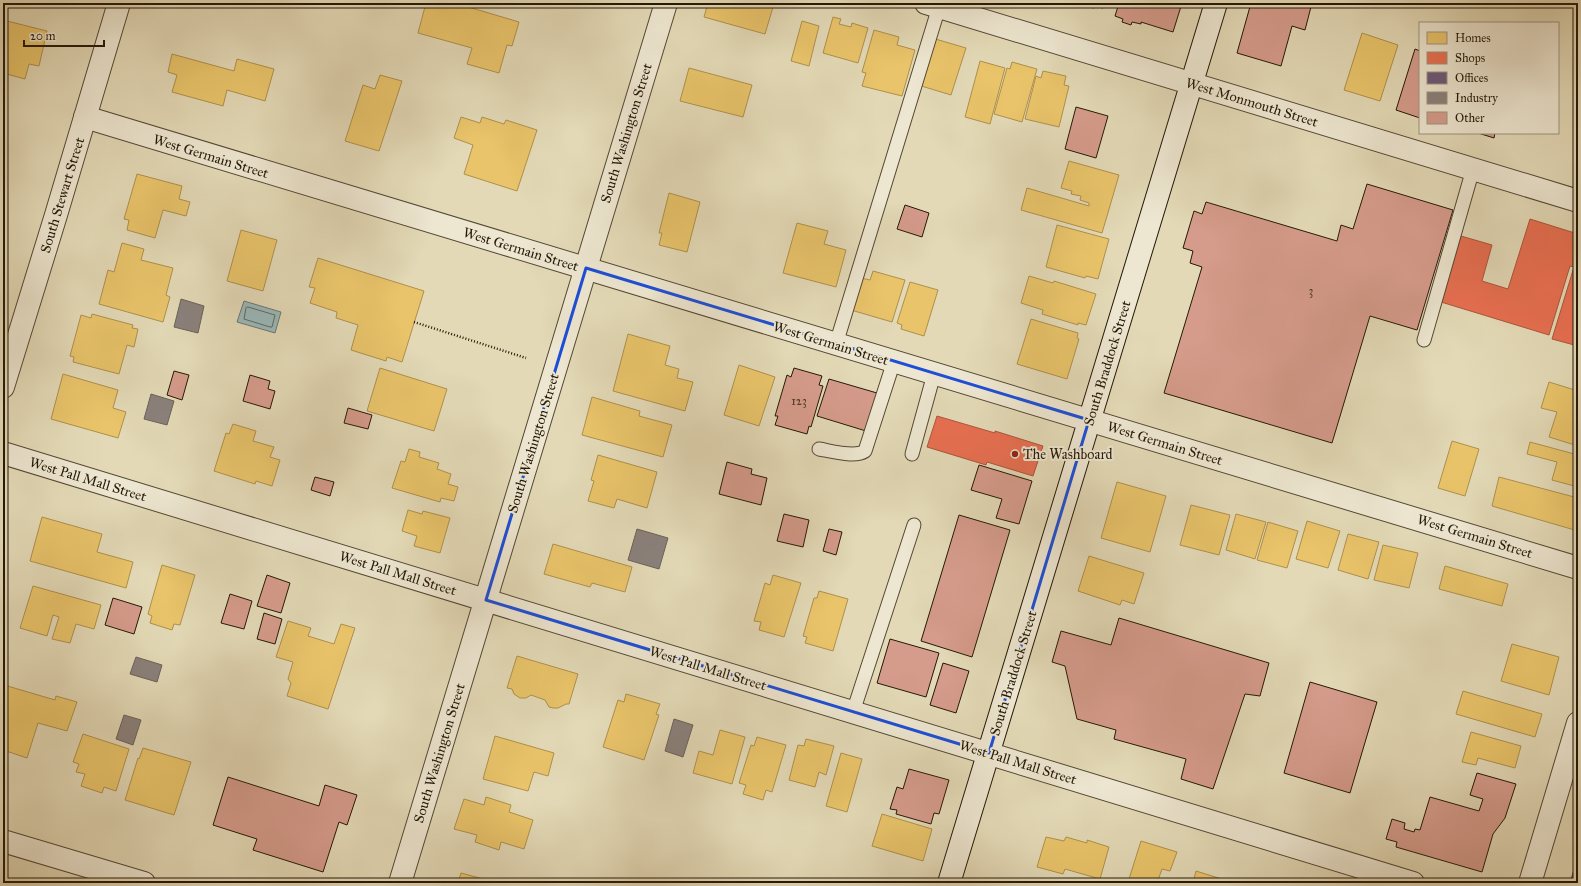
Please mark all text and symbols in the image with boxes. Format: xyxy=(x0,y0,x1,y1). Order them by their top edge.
scale bar xyxy=(24,22,104,48)
legend xyxy=(1419,22,1559,134)
text: 20 m xyxy=(30,29,56,43)
text: Homes xyxy=(1455,31,1491,45)
text: Shops xyxy=(1455,51,1485,65)
street label: South Washington Street xyxy=(597,61,656,205)
text: Offices xyxy=(1455,71,1488,85)
street label: West Monmouth Street xyxy=(1184,74,1320,131)
text: Industry xyxy=(1455,91,1498,105)
text: Other xyxy=(1455,111,1485,125)
street label: West Germain Street xyxy=(151,131,271,182)
street label: South Stewart Street xyxy=(37,135,88,255)
street label: West Germain Street xyxy=(461,224,581,275)
house number: 3 xyxy=(1309,284,1314,298)
street label: South Braddock Street xyxy=(1080,298,1135,428)
street label: West Germain Street xyxy=(771,318,891,369)
street label: South Washington Street xyxy=(504,371,563,515)
house number: 123 xyxy=(791,394,807,408)
street label: West Germain Street xyxy=(1105,418,1225,469)
place label: The Washboard xyxy=(1023,446,1113,463)
marker: The Washboard xyxy=(1010,449,1020,459)
street label: West Pall Mall Street xyxy=(27,454,149,505)
street label: West Germain Street xyxy=(1415,511,1535,562)
street label: West Pall Mall Street xyxy=(337,548,459,599)
street label: South Braddock Street xyxy=(986,608,1041,738)
street label: West Pall Mall Street xyxy=(647,643,769,694)
street label: South Washington Street xyxy=(410,681,469,825)
street label: West Pall Mall Street xyxy=(957,737,1079,788)

